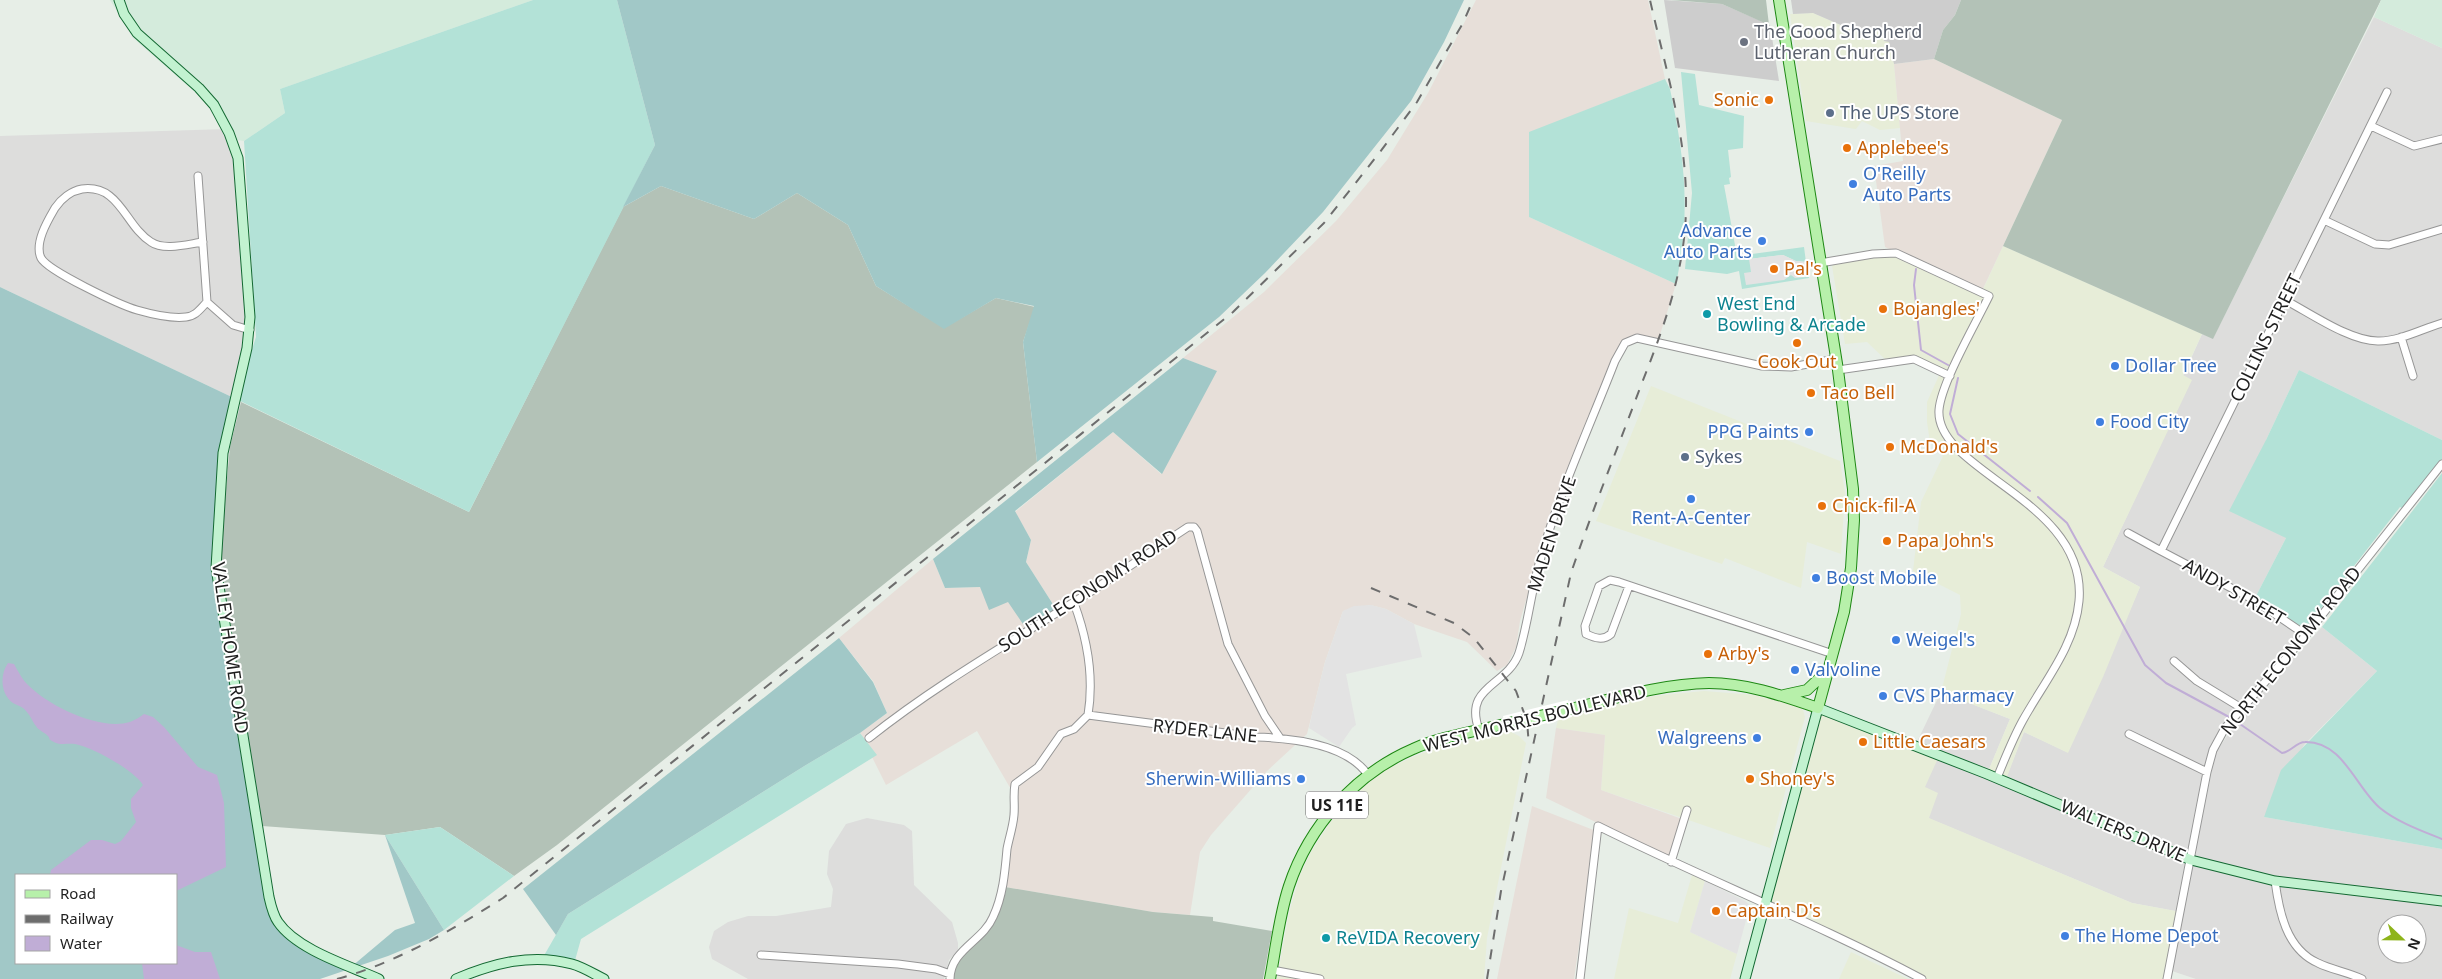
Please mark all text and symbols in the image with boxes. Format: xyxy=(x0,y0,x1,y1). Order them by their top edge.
place label: The Good Shepherd Lutheran Church xyxy=(1754,19,1922,64)
marker: The Good Shepherd Lutheran Church xyxy=(1738,36,1750,48)
place label: Sonic xyxy=(1714,87,1759,111)
marker: Sonic xyxy=(1763,94,1775,106)
place label: The UPS Store xyxy=(1840,100,1959,124)
marker: The UPS Store xyxy=(1824,107,1836,119)
place label: Applebee's xyxy=(1857,135,1949,159)
marker: Applebee's xyxy=(1841,142,1853,154)
place label: O'Reilly Auto Parts xyxy=(1863,161,1951,206)
marker: O'Reilly Auto Parts xyxy=(1847,178,1859,190)
place label: Advance Auto Parts xyxy=(1664,218,1752,263)
marker: Advance Auto Parts xyxy=(1756,235,1768,247)
place label: Pal's xyxy=(1784,256,1822,280)
marker: Pal's xyxy=(1768,263,1780,275)
street label: COLLINS STREET xyxy=(2224,270,2306,405)
place label: West End Bowling & Arcade xyxy=(1717,291,1866,336)
place label: Bojangles' xyxy=(1893,296,1980,320)
marker: Bojangles' xyxy=(1877,303,1889,315)
marker: West End Bowling & Arcade xyxy=(1701,308,1713,320)
marker: Cook Out xyxy=(1791,337,1803,349)
place label: Cook Out xyxy=(1757,349,1837,373)
place label: Dollar Tree xyxy=(2125,353,2217,377)
marker: Dollar Tree xyxy=(2109,360,2121,372)
place label: Taco Bell xyxy=(1821,380,1895,404)
marker: Taco Bell xyxy=(1805,387,1817,399)
place label: Food City xyxy=(2110,409,2189,433)
marker: Food City xyxy=(2094,416,2106,428)
place label: PPG Paints xyxy=(1708,419,1799,443)
marker: PPG Paints xyxy=(1803,426,1815,438)
place label: McDonald's xyxy=(1900,434,1998,458)
marker: McDonald's xyxy=(1884,441,1896,453)
place label: Sykes xyxy=(1695,444,1742,468)
marker: Sykes xyxy=(1679,451,1691,463)
street label: MADEN DRIVE xyxy=(1521,473,1581,595)
marker: Rent-A-Center xyxy=(1685,493,1697,505)
place label: Chick-fil-A xyxy=(1832,493,1916,517)
marker: Chick-fil-A xyxy=(1816,500,1828,512)
place label: Rent-A-Center xyxy=(1632,505,1751,529)
street label: SOUTH ECONOMY ROAD xyxy=(993,523,1182,657)
place label: Papa John's xyxy=(1897,528,1994,552)
marker: Papa John's xyxy=(1881,535,1893,547)
street label: ANDY STREET xyxy=(2179,552,2290,630)
street label: VALLEY HOME ROAD xyxy=(207,560,255,735)
street label: NORTH ECONOMY ROAD xyxy=(2215,561,2366,740)
place label: Boost Mobile xyxy=(1826,565,1937,589)
marker: Boost Mobile xyxy=(1810,572,1822,584)
place label: Weigel's xyxy=(1906,627,1975,651)
marker: Weigel's xyxy=(1890,634,1902,646)
place label: Arby's xyxy=(1718,641,1770,665)
marker: Arby's xyxy=(1702,648,1714,660)
place label: Valvoline xyxy=(1805,657,1881,681)
marker: Valvoline xyxy=(1789,664,1801,676)
street label: WEST MORRIS BOULEVARD xyxy=(1421,679,1649,757)
place label: CVS Pharmacy xyxy=(1893,683,2015,707)
marker: CVS Pharmacy xyxy=(1877,690,1889,702)
street label: RYDER LANE xyxy=(1152,713,1259,747)
place label: Walgreens xyxy=(1658,725,1747,749)
place label: Little Caesars xyxy=(1873,729,1986,753)
marker: Walgreens xyxy=(1751,732,1763,744)
marker: Little Caesars xyxy=(1857,736,1869,748)
place label: Sherwin-Williams xyxy=(1146,766,1291,790)
place label: Shoney's xyxy=(1760,766,1835,790)
marker: Sherwin-Williams xyxy=(1295,773,1307,785)
marker: Shoney's xyxy=(1744,773,1756,785)
road number: US 11E xyxy=(1306,792,1368,818)
street label: WALTERS DRIVE xyxy=(2057,793,2190,867)
legend xyxy=(15,874,178,964)
text: Road xyxy=(60,883,96,903)
place label: Captain D's xyxy=(1726,898,1821,922)
marker: Captain D's xyxy=(1710,905,1722,917)
text: Railway xyxy=(60,908,114,928)
north arrow xyxy=(2377,914,2427,964)
place label: The Home Depot xyxy=(2075,923,2219,947)
place label: ReVIDA Recovery xyxy=(1336,925,1480,949)
marker: The Home Depot xyxy=(2059,930,2071,942)
marker: ReVIDA Recovery xyxy=(1320,932,1332,944)
text: Water xyxy=(60,933,102,953)
text: N xyxy=(2404,935,2425,953)

